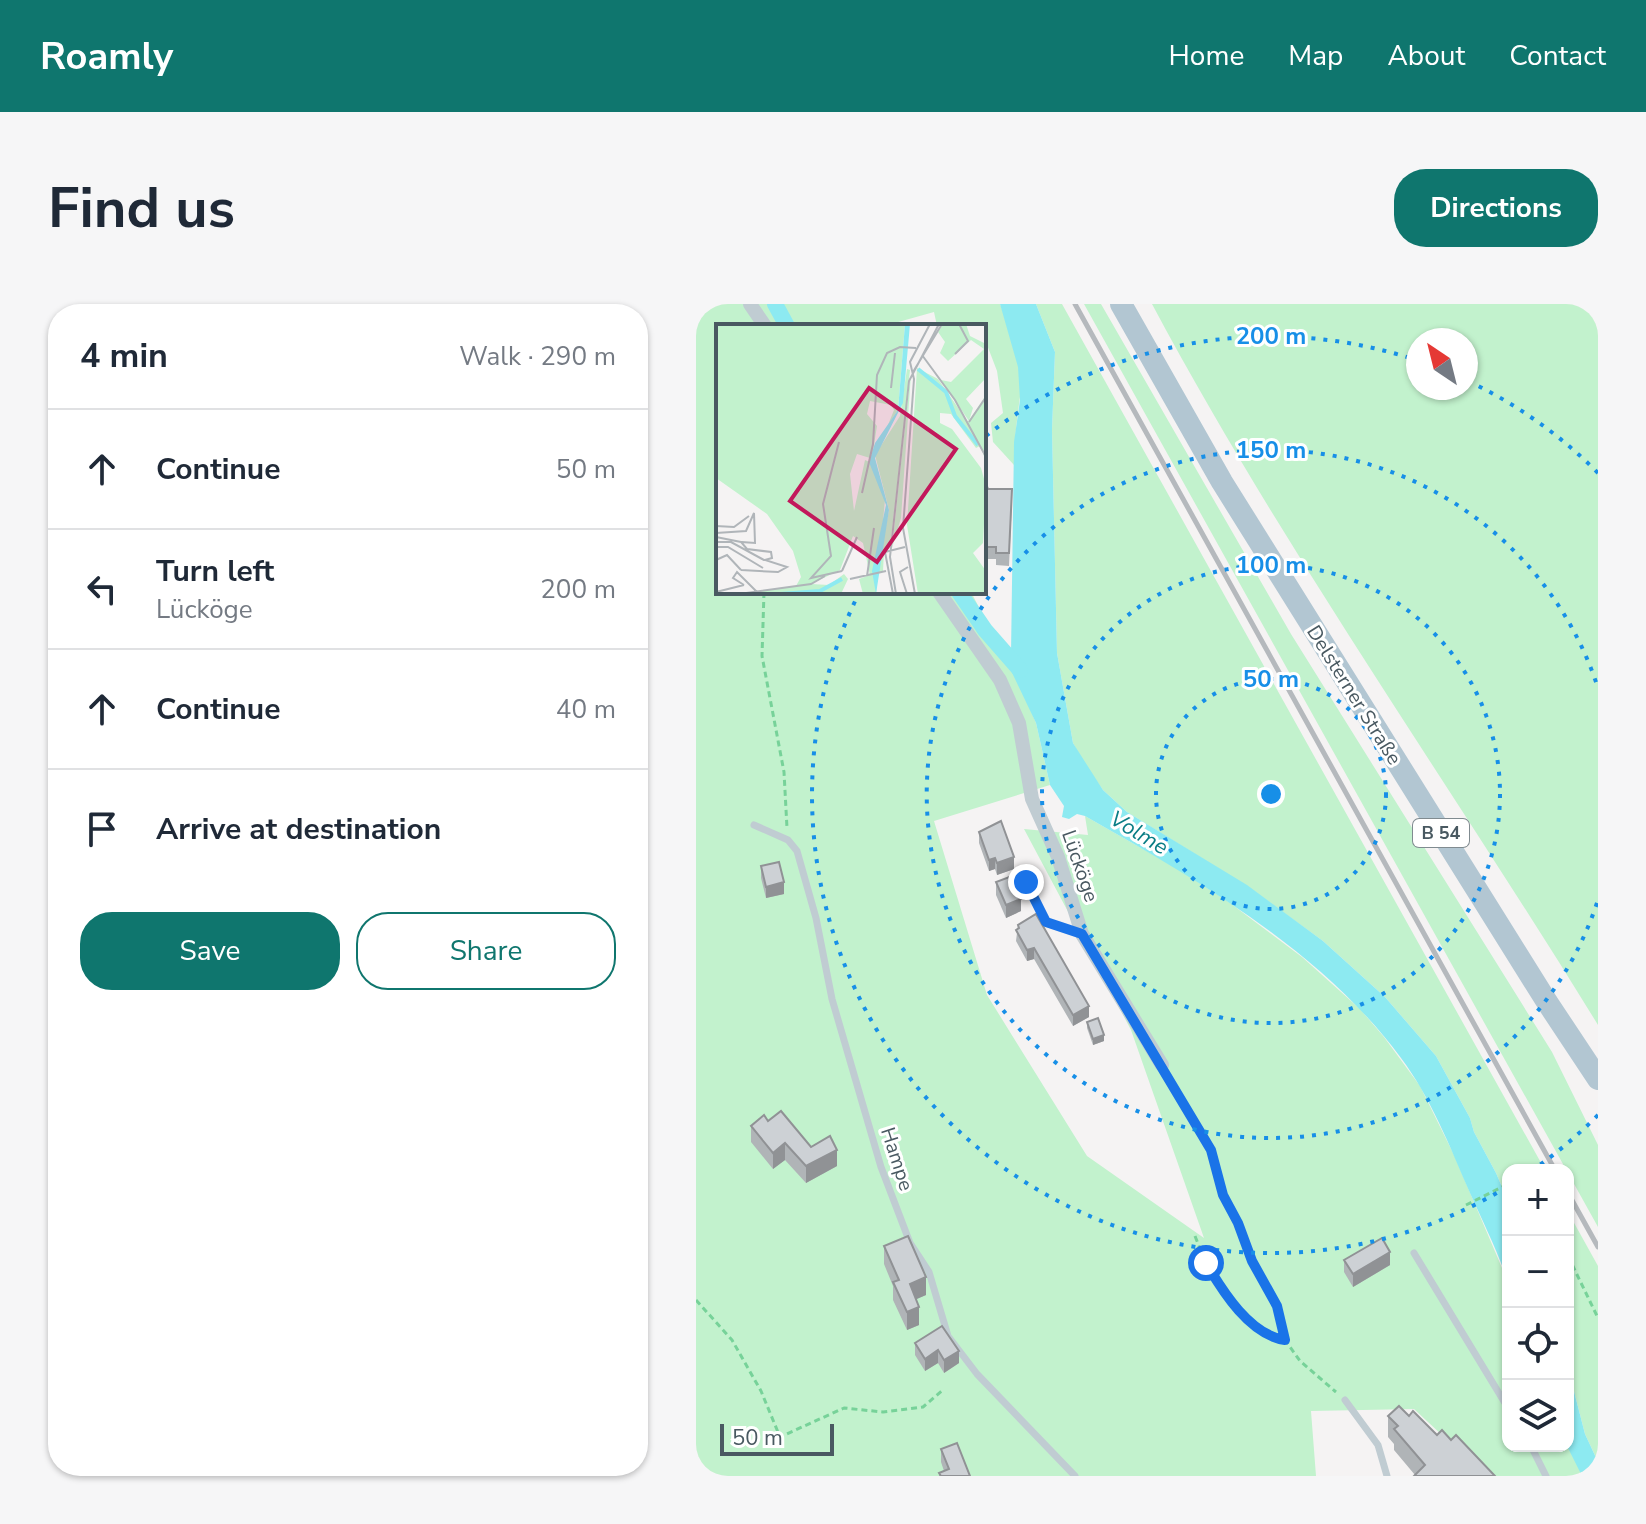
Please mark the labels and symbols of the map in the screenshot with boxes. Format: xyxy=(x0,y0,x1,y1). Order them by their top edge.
text: 200 m xyxy=(1236,320,1306,352)
inset map xyxy=(716,324,986,594)
north arrow xyxy=(1406,328,1478,400)
text: 150 m xyxy=(1236,434,1306,466)
text: 100 m xyxy=(1236,549,1306,581)
street label: Delsterner Straße xyxy=(1300,620,1408,770)
text: 50 m xyxy=(1243,663,1299,695)
centre of rings xyxy=(1257,780,1285,808)
water label: Volme xyxy=(1104,804,1174,862)
road number: B 54 xyxy=(1413,819,1469,847)
street label: Lücköge xyxy=(1055,826,1105,906)
route end xyxy=(1008,864,1044,900)
street label: Hampe xyxy=(874,1124,920,1194)
route start xyxy=(1188,1245,1224,1281)
scale bar xyxy=(720,1420,834,1456)

